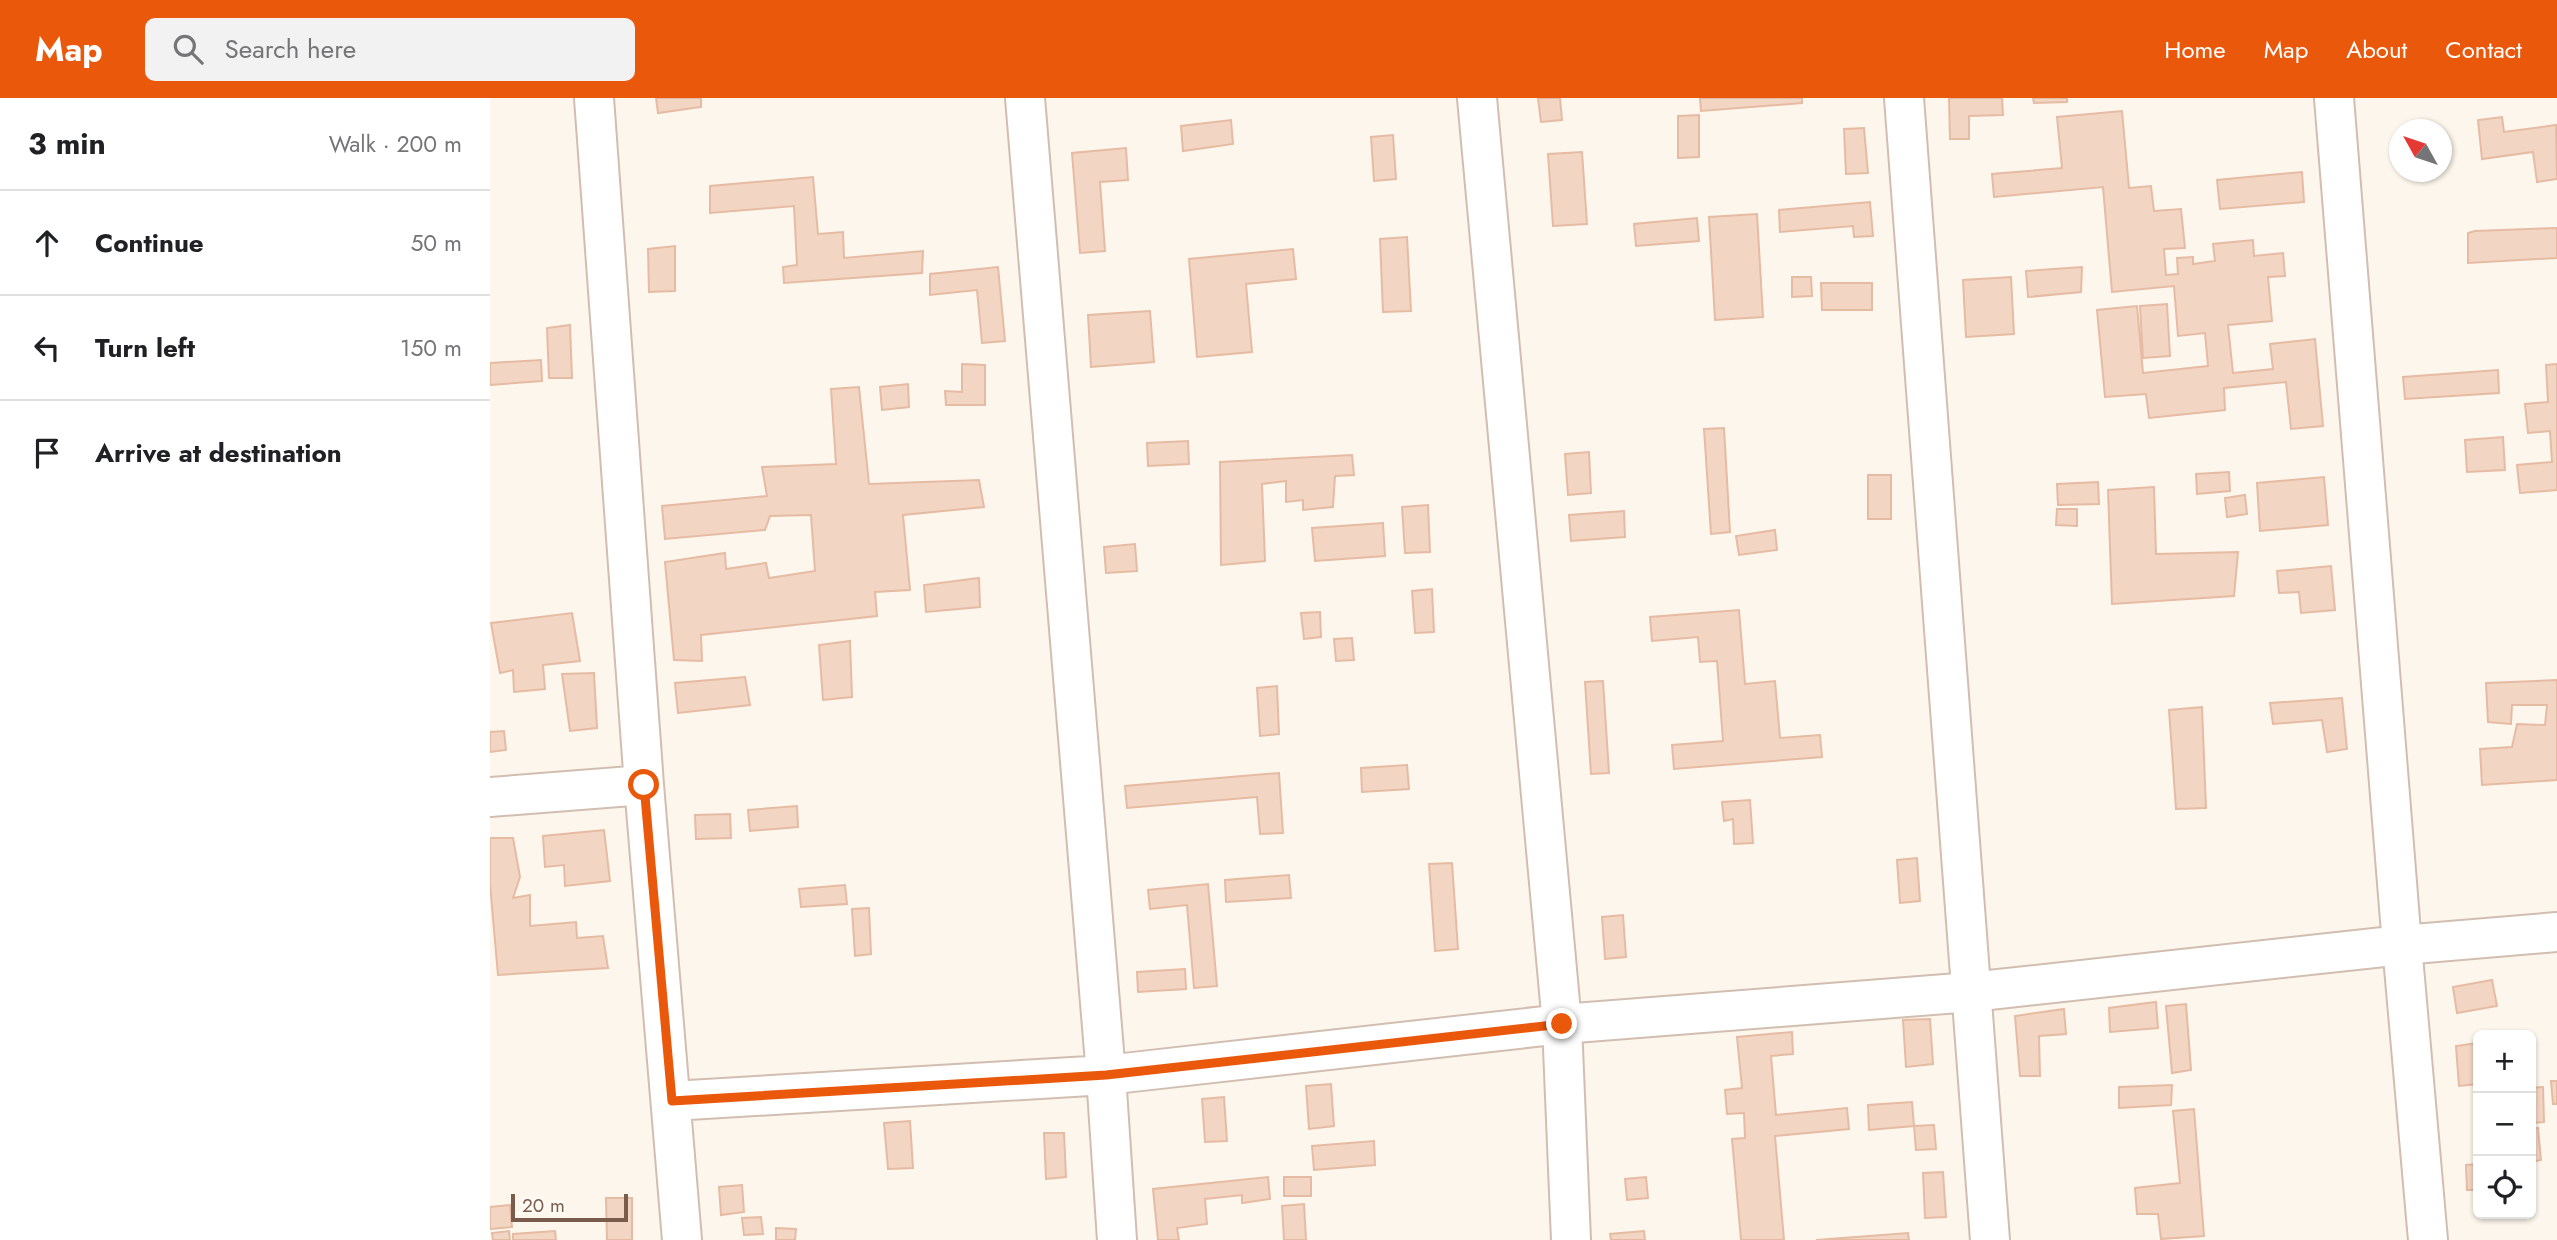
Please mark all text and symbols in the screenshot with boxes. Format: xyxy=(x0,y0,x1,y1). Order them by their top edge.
search box xyxy=(145,18,635,81)
text: Map xyxy=(35,26,103,73)
icon: search xyxy=(169,30,207,68)
text: Search here xyxy=(225,30,356,68)
text: Home xyxy=(2164,32,2226,67)
text: Map xyxy=(2264,32,2308,67)
text: About xyxy=(2346,32,2407,67)
text: Contact xyxy=(2445,32,2522,67)
north arrow xyxy=(2389,119,2452,182)
text: 3 min xyxy=(28,122,106,165)
text: Walk · 200 m xyxy=(329,127,462,161)
icon: ahead xyxy=(28,224,66,262)
text: Continue xyxy=(95,224,204,262)
text: 50 m xyxy=(410,226,462,260)
icon: left xyxy=(28,329,66,367)
text: Turn left xyxy=(95,329,195,367)
text: 150 m xyxy=(400,331,462,365)
icon: arrive xyxy=(28,434,66,472)
text: Arrive at destination xyxy=(95,434,342,472)
route start xyxy=(628,769,659,800)
route end xyxy=(1546,1008,1577,1039)
map controls xyxy=(2473,1030,2536,1219)
button: + xyxy=(2473,1030,2536,1093)
button: − xyxy=(2473,1093,2536,1156)
button: locate xyxy=(2473,1156,2536,1219)
scale bar xyxy=(511,1191,628,1223)
text: 20 m xyxy=(522,1192,565,1219)

